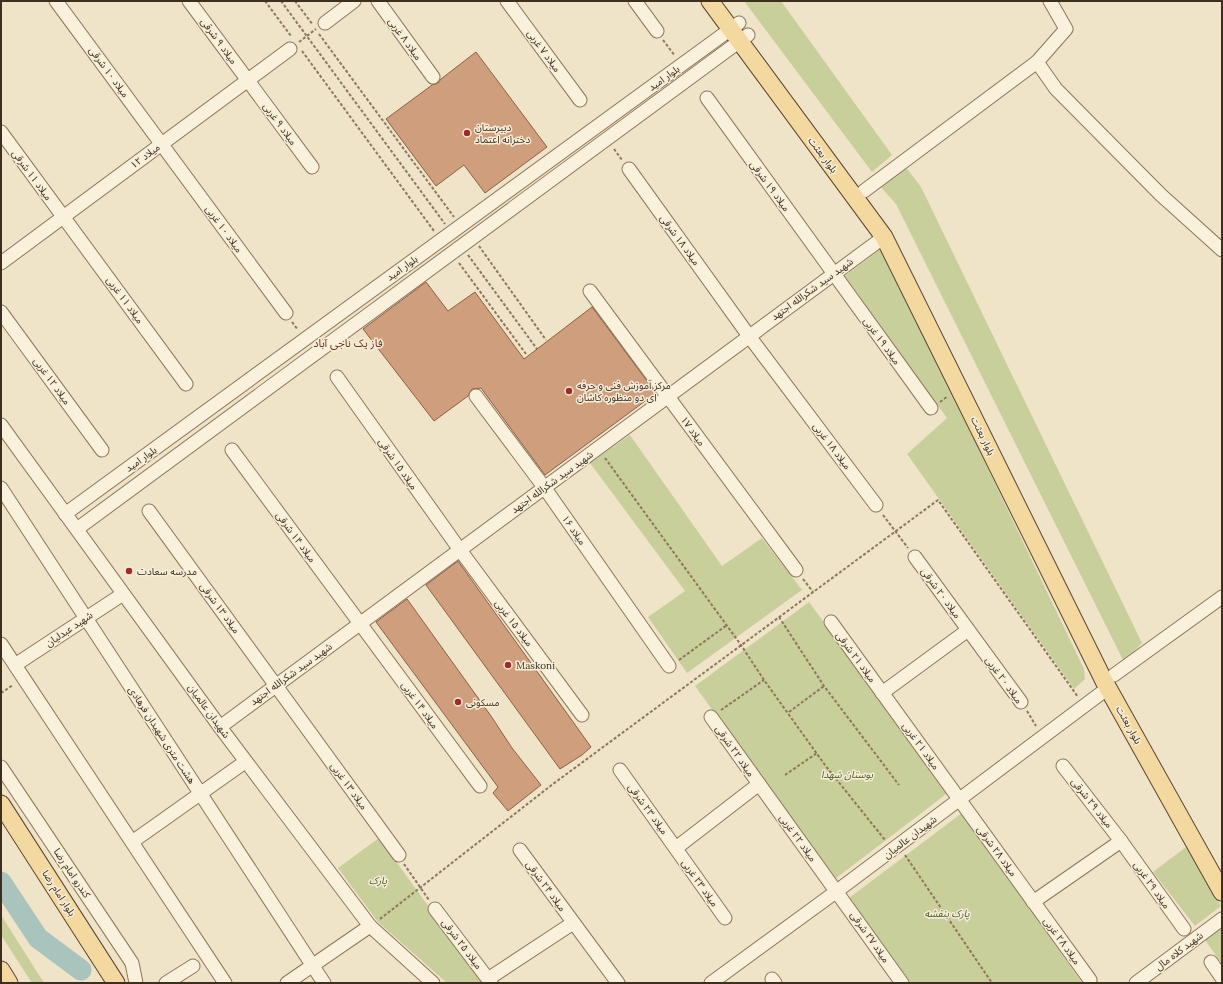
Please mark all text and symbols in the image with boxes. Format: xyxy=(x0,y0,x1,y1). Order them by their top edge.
street label: میلاد ۹ شرقی xyxy=(198,15,240,67)
street label: میلاد ۸ غربی xyxy=(385,15,425,63)
street label: میلاد ۷ غربی xyxy=(524,27,564,75)
street label: میلاد ۱۰ شرقی xyxy=(86,44,132,100)
street label: بلوار امید xyxy=(646,62,683,94)
street label: میلاد ۹ غربی xyxy=(260,100,300,148)
place label: دبیرستان دخترانه اعتماد xyxy=(475,121,530,146)
marker: دبیرستان دخترانه اعتماد xyxy=(462,128,472,138)
street label: بلوار بعثت xyxy=(805,134,841,176)
street label: میلاد ۱۲ xyxy=(128,141,162,171)
street label: میلاد ۱۱ شرقی xyxy=(9,147,55,203)
street label: میلاد ۱۹ شرقی xyxy=(747,158,793,214)
street label: میلاد ۱۰ غربی xyxy=(203,203,245,255)
street label: میلاد ۱۸ شرقی xyxy=(657,212,703,268)
street label: بلوار امید xyxy=(384,252,421,284)
street label: شهید سید شکرالله اجتهد xyxy=(768,255,856,323)
street label: میلاد ۱۱ غربی xyxy=(104,274,146,326)
street label: میلاد ۱۹ غربی xyxy=(861,315,903,367)
district label: فاز یک ناجی آباد xyxy=(313,336,383,350)
street label: میلاد ۱۲ غربی xyxy=(31,355,73,407)
place label: مرکز آموزش فنی و حرفه ای دو منظوره کاشان xyxy=(577,379,671,404)
marker: مرکز آموزش فنی و حرفه ای دو منظوره کاشان xyxy=(564,386,574,396)
street label: میلاد ۱۷ xyxy=(678,413,708,449)
street label: بلوار بعثت xyxy=(968,414,998,458)
street label: میلاد ۱۸ غربی xyxy=(810,420,854,472)
street label: میلاد ۱۵ شرقی xyxy=(376,436,420,492)
street label: بلوار امید xyxy=(123,443,160,475)
street label: شهید سید شکرالله اجتهد xyxy=(508,448,596,516)
street label: میلاد ۱۴ شرقی xyxy=(273,509,319,565)
street label: میلاد ۱۶ xyxy=(559,512,589,548)
place label: مدرسه سعادت xyxy=(137,565,197,578)
street label: میلاد ۲۰ شرقی xyxy=(918,565,964,621)
marker: مدرسه سعادت xyxy=(124,566,134,576)
street label: میلاد ۱۳ شرقی xyxy=(197,580,243,636)
street label: میلاد ۱۵ غربی xyxy=(492,597,536,649)
street label: شهید عبدلیان xyxy=(43,608,95,650)
street label: میلاد ۲۱ شرقی xyxy=(833,629,879,685)
street label: شهید سید شکرالله اجتهد xyxy=(247,640,335,708)
street label: میلاد ۲۰ غربی xyxy=(983,654,1025,706)
place label: Maskoni xyxy=(516,659,555,672)
marker: Maskoni xyxy=(503,660,513,670)
street label: میلاد ۱۴ غربی xyxy=(399,679,441,731)
street label: شهیدان عالمیان xyxy=(185,681,233,741)
street label: هشت متری شهیدان فرهادی xyxy=(126,684,199,786)
place label: مسکونی xyxy=(466,696,500,709)
marker: مسکونی xyxy=(453,697,463,707)
street label: بلوار بعثت xyxy=(1113,704,1145,747)
street label: میلاد ۲۱ غربی xyxy=(900,720,942,772)
street label: میلاد ۲۲ شرقی xyxy=(713,723,757,779)
street label: میلاد ۱۳ غربی xyxy=(328,760,370,812)
park label: بوستان شهدا xyxy=(821,768,873,781)
street label: میلاد ۲۹ شرقی xyxy=(1068,775,1116,831)
street label: میلاد ۲۳ شرقی xyxy=(625,781,671,837)
street label: میلاد ۲۲ غربی xyxy=(777,812,819,864)
street label: شهیدان عالمیان xyxy=(881,813,939,861)
street label: میلاد ۲۸ شرقی xyxy=(974,823,1020,879)
street label: کندرو امام رضا xyxy=(49,846,94,902)
street label: میلاد ۲۳ غربی xyxy=(679,857,721,909)
street label: میلاد ۲۴ شرقی xyxy=(523,858,569,914)
street label: میلاد ۲۹ غربی xyxy=(1131,859,1173,911)
street label: بلوار امام رضا xyxy=(38,867,79,920)
park label: پارک xyxy=(369,874,387,887)
park label: پارک بنفشه xyxy=(925,907,970,920)
street label: میلاد ۲۷ شرقی xyxy=(848,909,892,965)
street label: میلاد ۲۸ غربی xyxy=(1041,915,1083,967)
street label: میلاد ۲۵ شرقی xyxy=(439,916,485,972)
street label: شهید کلاه مال xyxy=(1153,929,1206,973)

